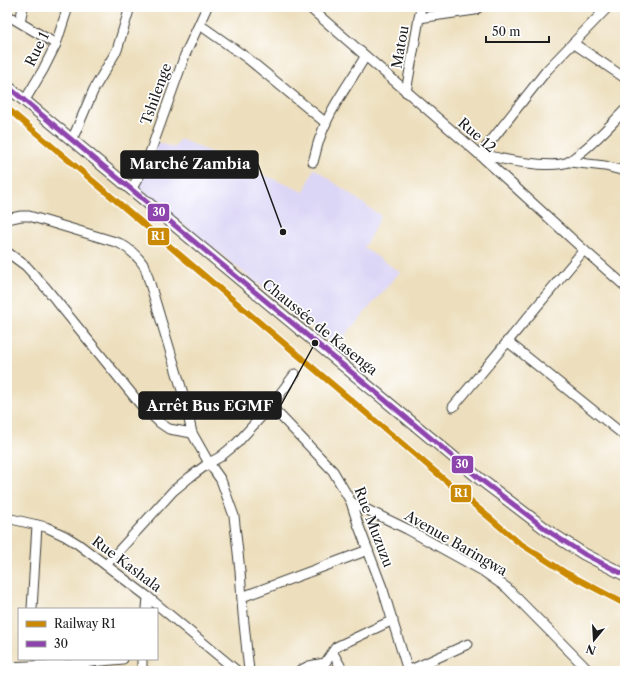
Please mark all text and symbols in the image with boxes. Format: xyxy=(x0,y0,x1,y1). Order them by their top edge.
scale bar xyxy=(486,18,549,44)
street label: Matou xyxy=(387,24,413,70)
text: 50 m xyxy=(492,24,521,39)
street label: Rue 1 xyxy=(21,29,53,69)
street label: Tshilenge xyxy=(137,60,176,127)
street label: Rue 12 xyxy=(454,114,500,156)
callout: Marché Zambia xyxy=(121,151,258,178)
text: Marché Zambia xyxy=(129,154,251,173)
line badge: 30 xyxy=(147,203,170,222)
text: 30 xyxy=(152,205,166,219)
line badge: R1 xyxy=(147,227,170,246)
text: R1 xyxy=(151,229,165,243)
street label: Chaussée de Kasenga xyxy=(259,275,382,379)
callout: Arrêt Bus EGMF xyxy=(139,392,281,419)
text: Arrêt Bus EGMF xyxy=(146,396,273,415)
line badge: 30 xyxy=(451,455,474,474)
text: 30 xyxy=(455,457,469,471)
street label: Rue Muzuzu xyxy=(350,484,398,570)
line badge: R1 xyxy=(450,484,472,503)
text: R1 xyxy=(454,486,468,500)
street label: Avenue Baringwa xyxy=(401,506,511,580)
street label: Rue Kashala xyxy=(89,532,166,596)
legend xyxy=(18,608,158,660)
text: Railway R1 xyxy=(54,616,116,631)
north arrow xyxy=(574,620,614,660)
text: 30 xyxy=(54,636,68,651)
text: N xyxy=(584,641,598,658)

